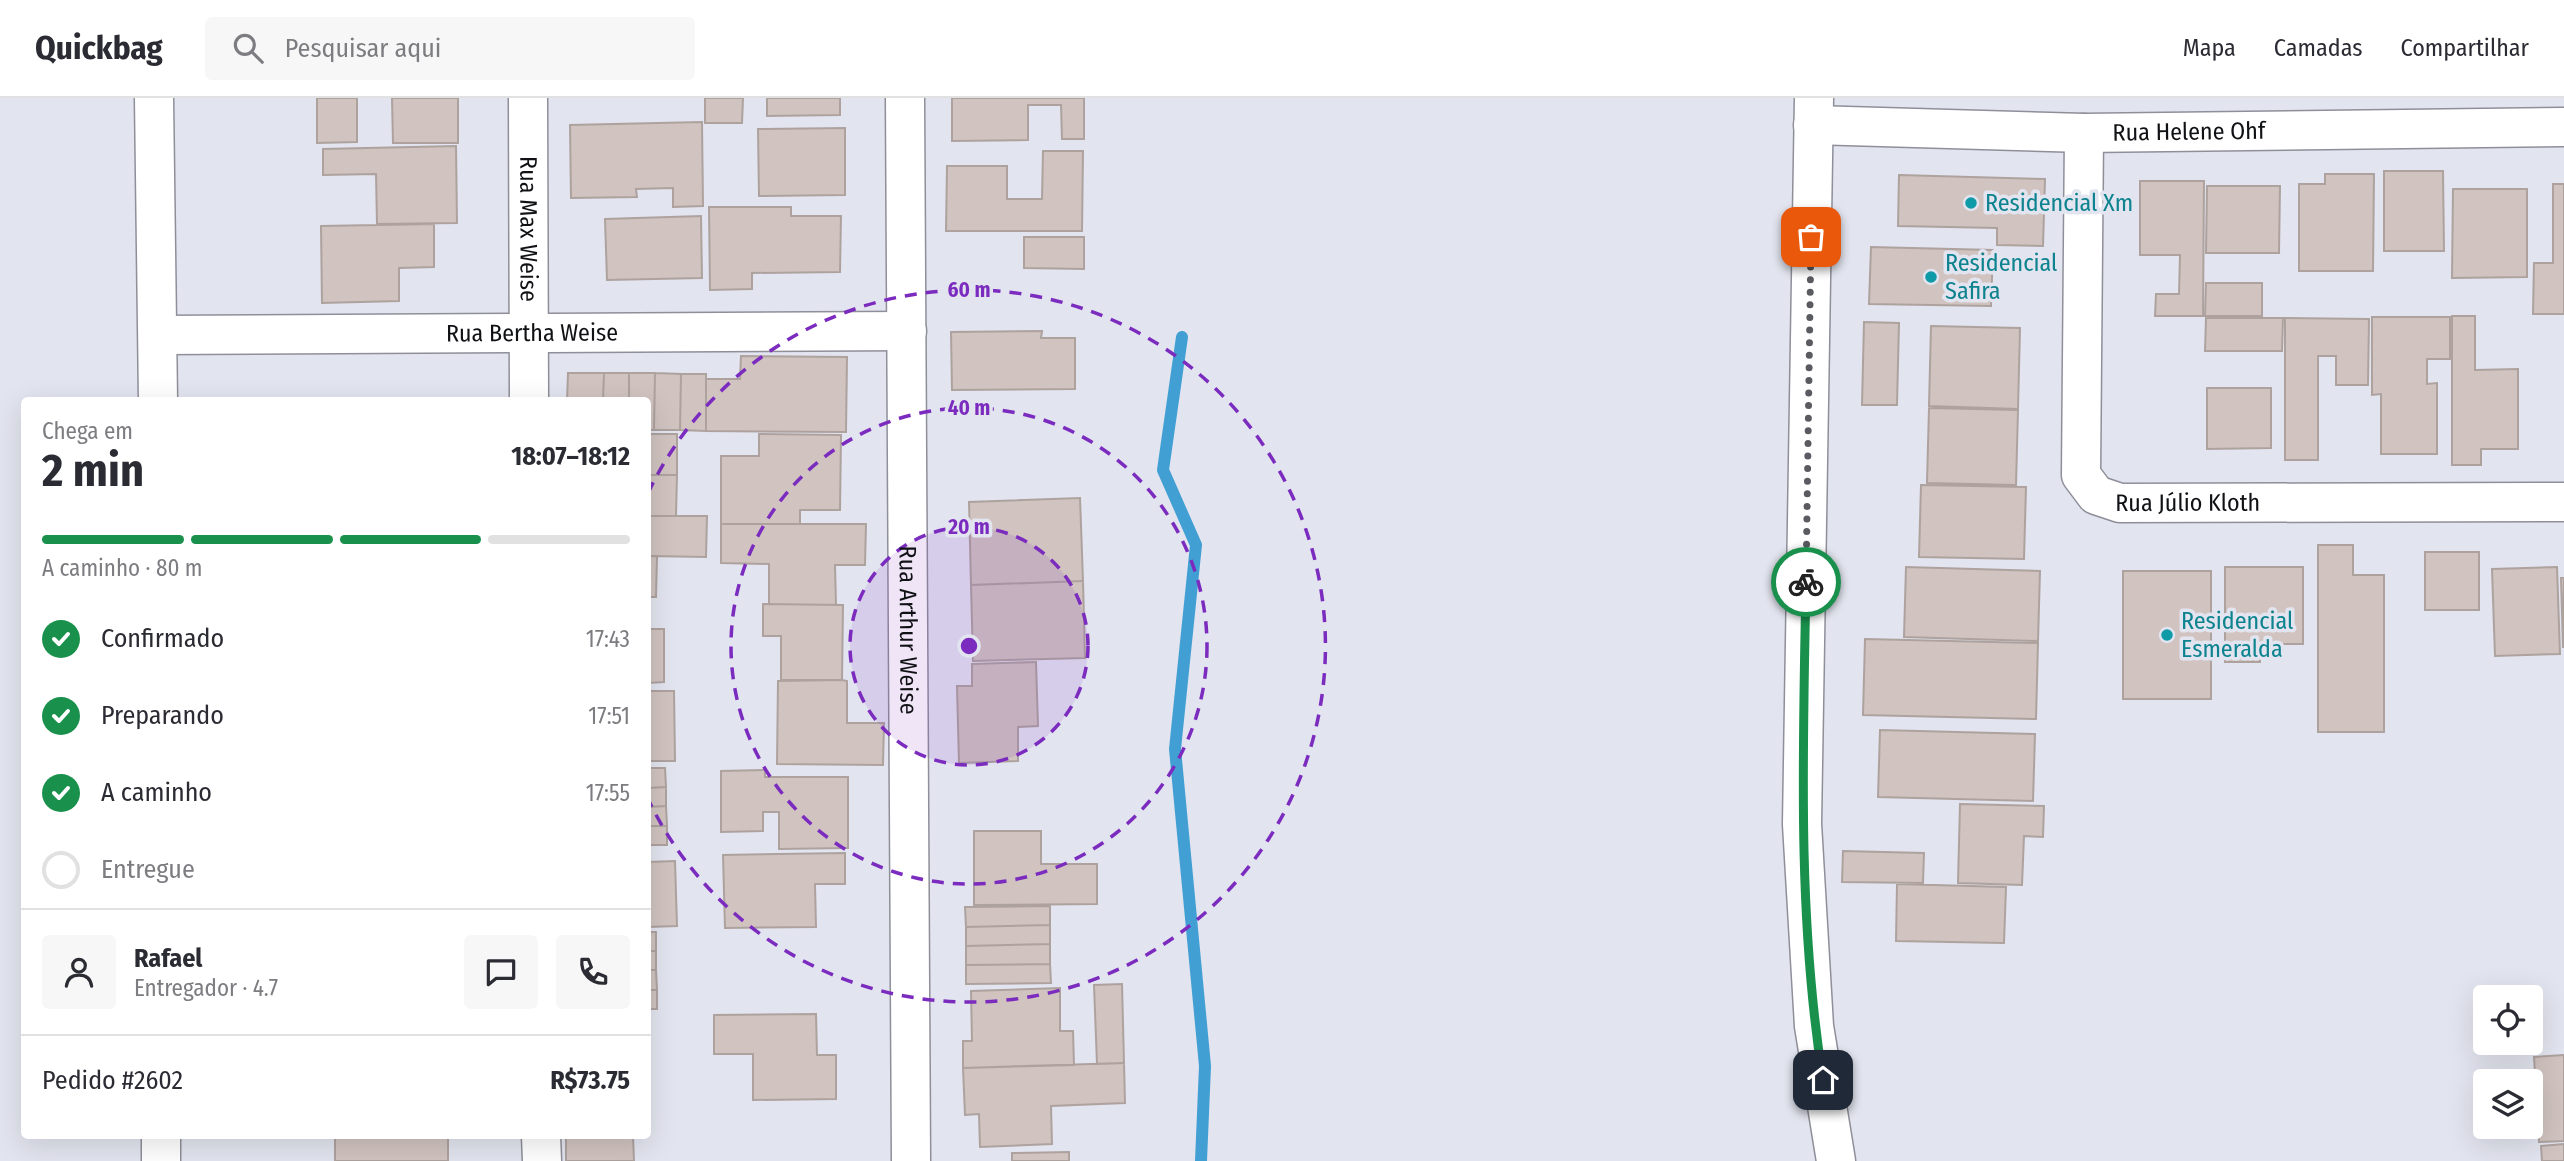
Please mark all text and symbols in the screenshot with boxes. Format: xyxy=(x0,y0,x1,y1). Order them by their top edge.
search box xyxy=(205,17,695,80)
text: Quickbag xyxy=(35,28,163,68)
icon: search xyxy=(229,29,267,67)
text: Pesquisar aqui xyxy=(285,33,441,64)
text: Mapa xyxy=(2183,34,2236,62)
text: Camadas xyxy=(2274,34,2363,62)
text: Compartilhar xyxy=(2401,34,2529,62)
street label: Rua Helene Ohf xyxy=(2112,117,2267,147)
street label: Rua Max Weise xyxy=(514,156,543,302)
place label: Residencial Xm xyxy=(1985,189,2133,217)
marker: Residencial Xm xyxy=(1963,195,1979,211)
pin xyxy=(1781,207,1841,267)
icon: bag xyxy=(1792,218,1830,256)
place label: Residencial Safira xyxy=(1945,249,2057,305)
marker: Residencial Safira xyxy=(1923,269,1939,285)
text: 60 m xyxy=(948,277,990,303)
street label: Rua Bertha Weise xyxy=(446,319,618,347)
text: 40 m xyxy=(948,395,990,421)
text: Chega em xyxy=(42,417,133,445)
text: 18:07–18:12 xyxy=(511,441,630,472)
text: 2 min xyxy=(42,443,144,498)
street label: Rua Júlio Kloth xyxy=(2115,489,2260,517)
text: 20 m xyxy=(947,514,990,540)
street label: Rua Arthur Weise xyxy=(894,545,922,715)
courier xyxy=(1771,547,1841,617)
text: A caminho · 80 m xyxy=(42,554,202,582)
icon: bike xyxy=(1787,563,1825,601)
place label: Residencial Esmeralda xyxy=(2181,607,2293,663)
icon: check xyxy=(42,620,80,658)
text: Confirmado xyxy=(101,623,224,654)
text: 17:43 xyxy=(586,625,630,653)
marker: Residencial Esmeralda xyxy=(2159,627,2175,643)
centre of rings xyxy=(957,634,981,658)
icon: check xyxy=(42,697,80,735)
text: Preparando xyxy=(101,700,224,731)
text: 17:51 xyxy=(588,702,630,730)
icon: check xyxy=(42,774,80,812)
text: A caminho xyxy=(101,777,212,808)
text: 17:55 xyxy=(586,779,630,807)
text: Entregue xyxy=(101,854,195,885)
button: person xyxy=(42,935,116,1009)
button: chat xyxy=(464,935,538,1009)
button: phone xyxy=(556,935,630,1009)
text: Rafael xyxy=(134,943,202,974)
text: Entregador · 4.7 xyxy=(134,974,278,1002)
map controls xyxy=(2473,985,2543,1139)
button: locate xyxy=(2473,985,2543,1055)
pin xyxy=(1793,1050,1853,1110)
icon: home xyxy=(1804,1061,1842,1099)
text: Pedido #2602 xyxy=(42,1065,183,1096)
text: R$73.75 xyxy=(550,1065,630,1096)
button: layers xyxy=(2473,1069,2543,1139)

